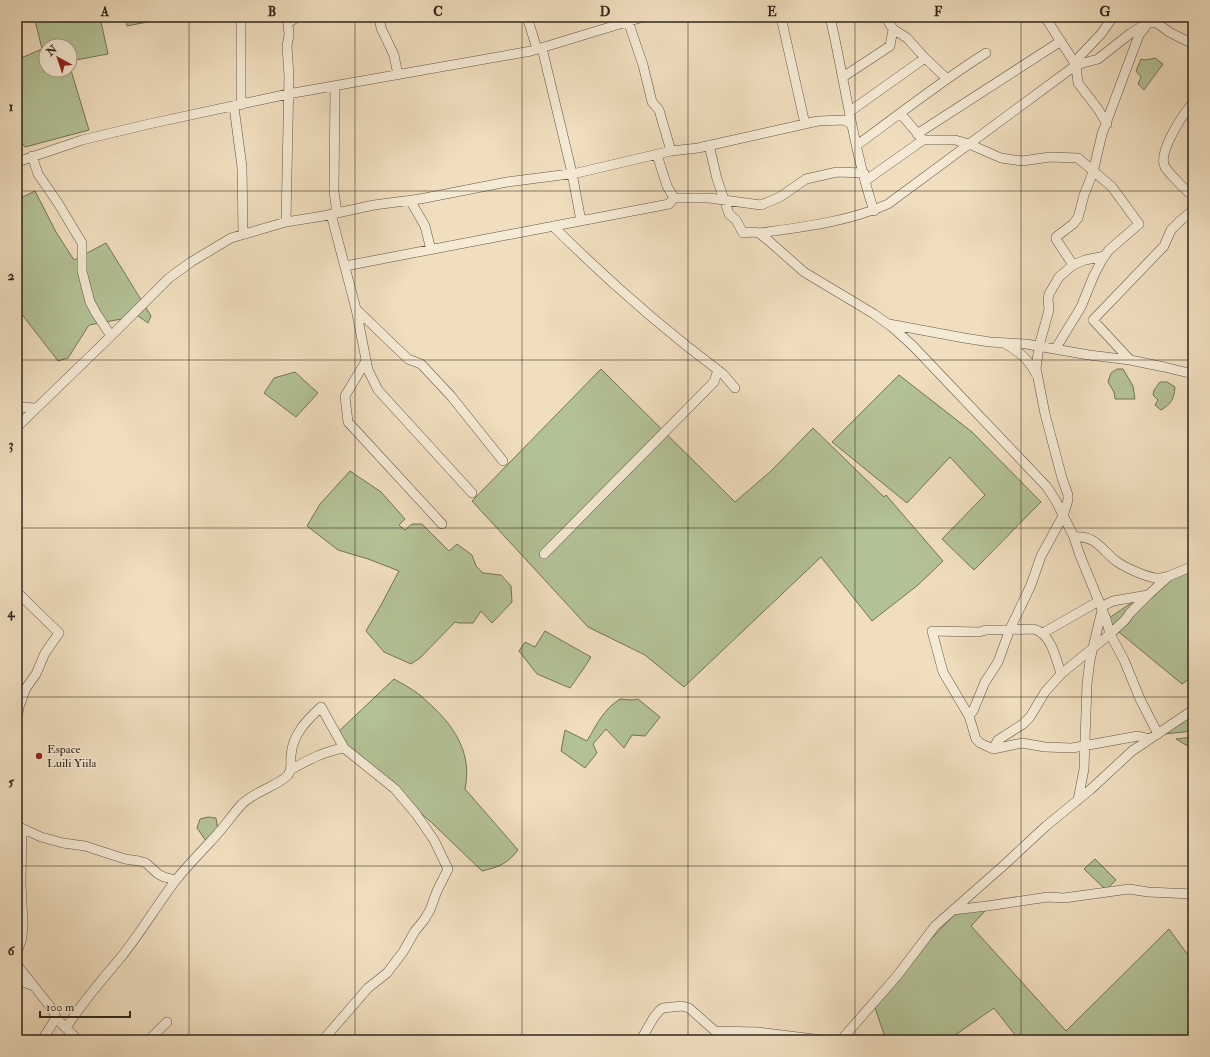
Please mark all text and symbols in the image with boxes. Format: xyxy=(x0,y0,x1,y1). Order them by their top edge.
text: A xyxy=(100,4,110,20)
text: B xyxy=(268,4,276,20)
text: C xyxy=(433,4,443,20)
text: D xyxy=(600,4,611,20)
text: E xyxy=(767,4,777,20)
text: F xyxy=(934,4,943,20)
text: G xyxy=(1100,4,1111,20)
north arrow xyxy=(38,38,78,78)
text: N xyxy=(43,42,61,60)
text: 1 xyxy=(9,99,14,115)
text: 2 xyxy=(8,268,15,284)
text: 3 xyxy=(9,437,14,453)
text: 4 xyxy=(6,605,15,621)
place label: Espace Luili Yiila xyxy=(47,742,98,771)
marker: Espace Luili Yiila xyxy=(34,751,44,761)
text: 5 xyxy=(8,774,14,790)
text: 6 xyxy=(8,943,16,959)
scale bar xyxy=(40,993,130,1019)
text: 100 m xyxy=(46,1000,75,1015)

